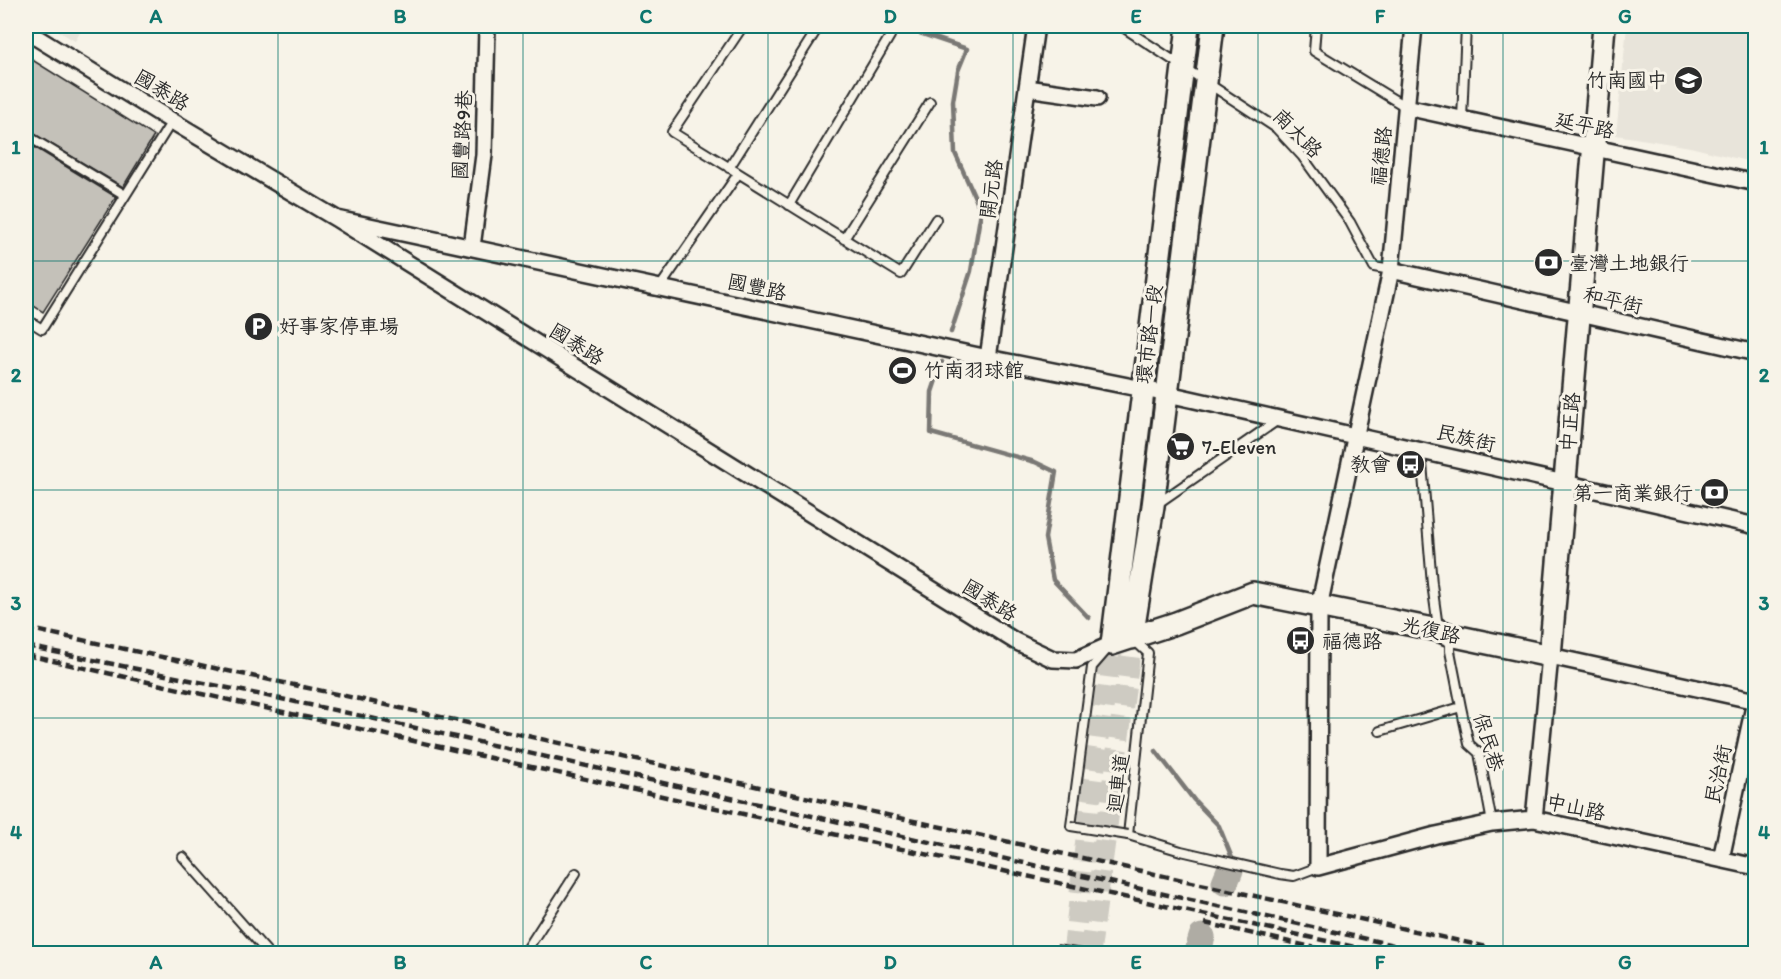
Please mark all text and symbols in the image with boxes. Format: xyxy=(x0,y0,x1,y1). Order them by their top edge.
text: A xyxy=(149,4,163,28)
text: B xyxy=(394,4,407,28)
text: C xyxy=(640,4,653,28)
text: D xyxy=(883,4,897,28)
text: E xyxy=(1130,4,1142,28)
text: F xyxy=(1375,4,1386,28)
text: G xyxy=(1618,4,1632,28)
street label: 國泰路 xyxy=(130,64,195,116)
school or university icon: 竹南國中 xyxy=(1672,64,1704,96)
place label: 竹南國中 xyxy=(1587,68,1667,92)
street label: 國豐路9巷 xyxy=(448,88,476,181)
street label: 南大路 xyxy=(1268,103,1328,163)
street label: 延平路 xyxy=(1553,107,1618,143)
street label: 福德路 xyxy=(1366,124,1396,187)
text: 1 xyxy=(11,135,21,159)
text: 1 xyxy=(1759,135,1769,159)
street label: 開元路 xyxy=(975,157,1007,220)
bank icon: 臺灣土地銀行 xyxy=(1532,247,1564,279)
place label: 臺灣土地銀行 xyxy=(1569,251,1689,275)
street label: 國豐路 xyxy=(725,269,790,305)
street label: 和平街 xyxy=(1581,282,1645,318)
street label: 環市路一段 xyxy=(1131,283,1167,385)
parking icon: 好事家停車場 xyxy=(242,310,274,342)
place label: 好事家停車場 xyxy=(279,314,399,338)
street label: 國泰路 xyxy=(545,318,610,371)
sports icon: 竹南羽球館 xyxy=(887,354,919,386)
place label: 竹南羽球館 xyxy=(924,358,1024,382)
text: 2 xyxy=(11,363,22,387)
text: 2 xyxy=(1759,363,1770,387)
street label: 中正路 xyxy=(1555,390,1585,453)
street label: 民族街 xyxy=(1434,420,1498,456)
supermarket icon: 7-Eleven xyxy=(1165,431,1197,463)
place label: 7-Eleven xyxy=(1202,435,1276,459)
bus stop icon: 教會 xyxy=(1395,448,1427,480)
place label: 教會 xyxy=(1350,452,1391,476)
bank icon: 第一商業銀行 xyxy=(1698,477,1730,509)
place label: 第一商業銀行 xyxy=(1573,481,1693,505)
street label: 國泰路 xyxy=(958,574,1023,627)
text: 3 xyxy=(11,591,22,615)
text: 3 xyxy=(1759,591,1770,615)
street label: 光復路 xyxy=(1399,612,1464,649)
bus stop icon: 福德路 xyxy=(1285,625,1317,657)
place label: 福德路 xyxy=(1322,629,1383,653)
street label: 保民巷 xyxy=(1469,710,1510,775)
street label: 民治街 xyxy=(1700,742,1736,806)
street label: 迴車道 xyxy=(1102,752,1134,814)
street label: 中山路 xyxy=(1544,789,1609,825)
text: 4 xyxy=(10,820,22,844)
text: 4 xyxy=(1758,820,1770,844)
text: A xyxy=(149,950,163,974)
text: B xyxy=(394,950,407,974)
text: C xyxy=(640,950,653,974)
text: D xyxy=(883,950,897,974)
text: E xyxy=(1130,950,1142,974)
text: F xyxy=(1375,950,1386,974)
text: G xyxy=(1618,950,1632,974)

